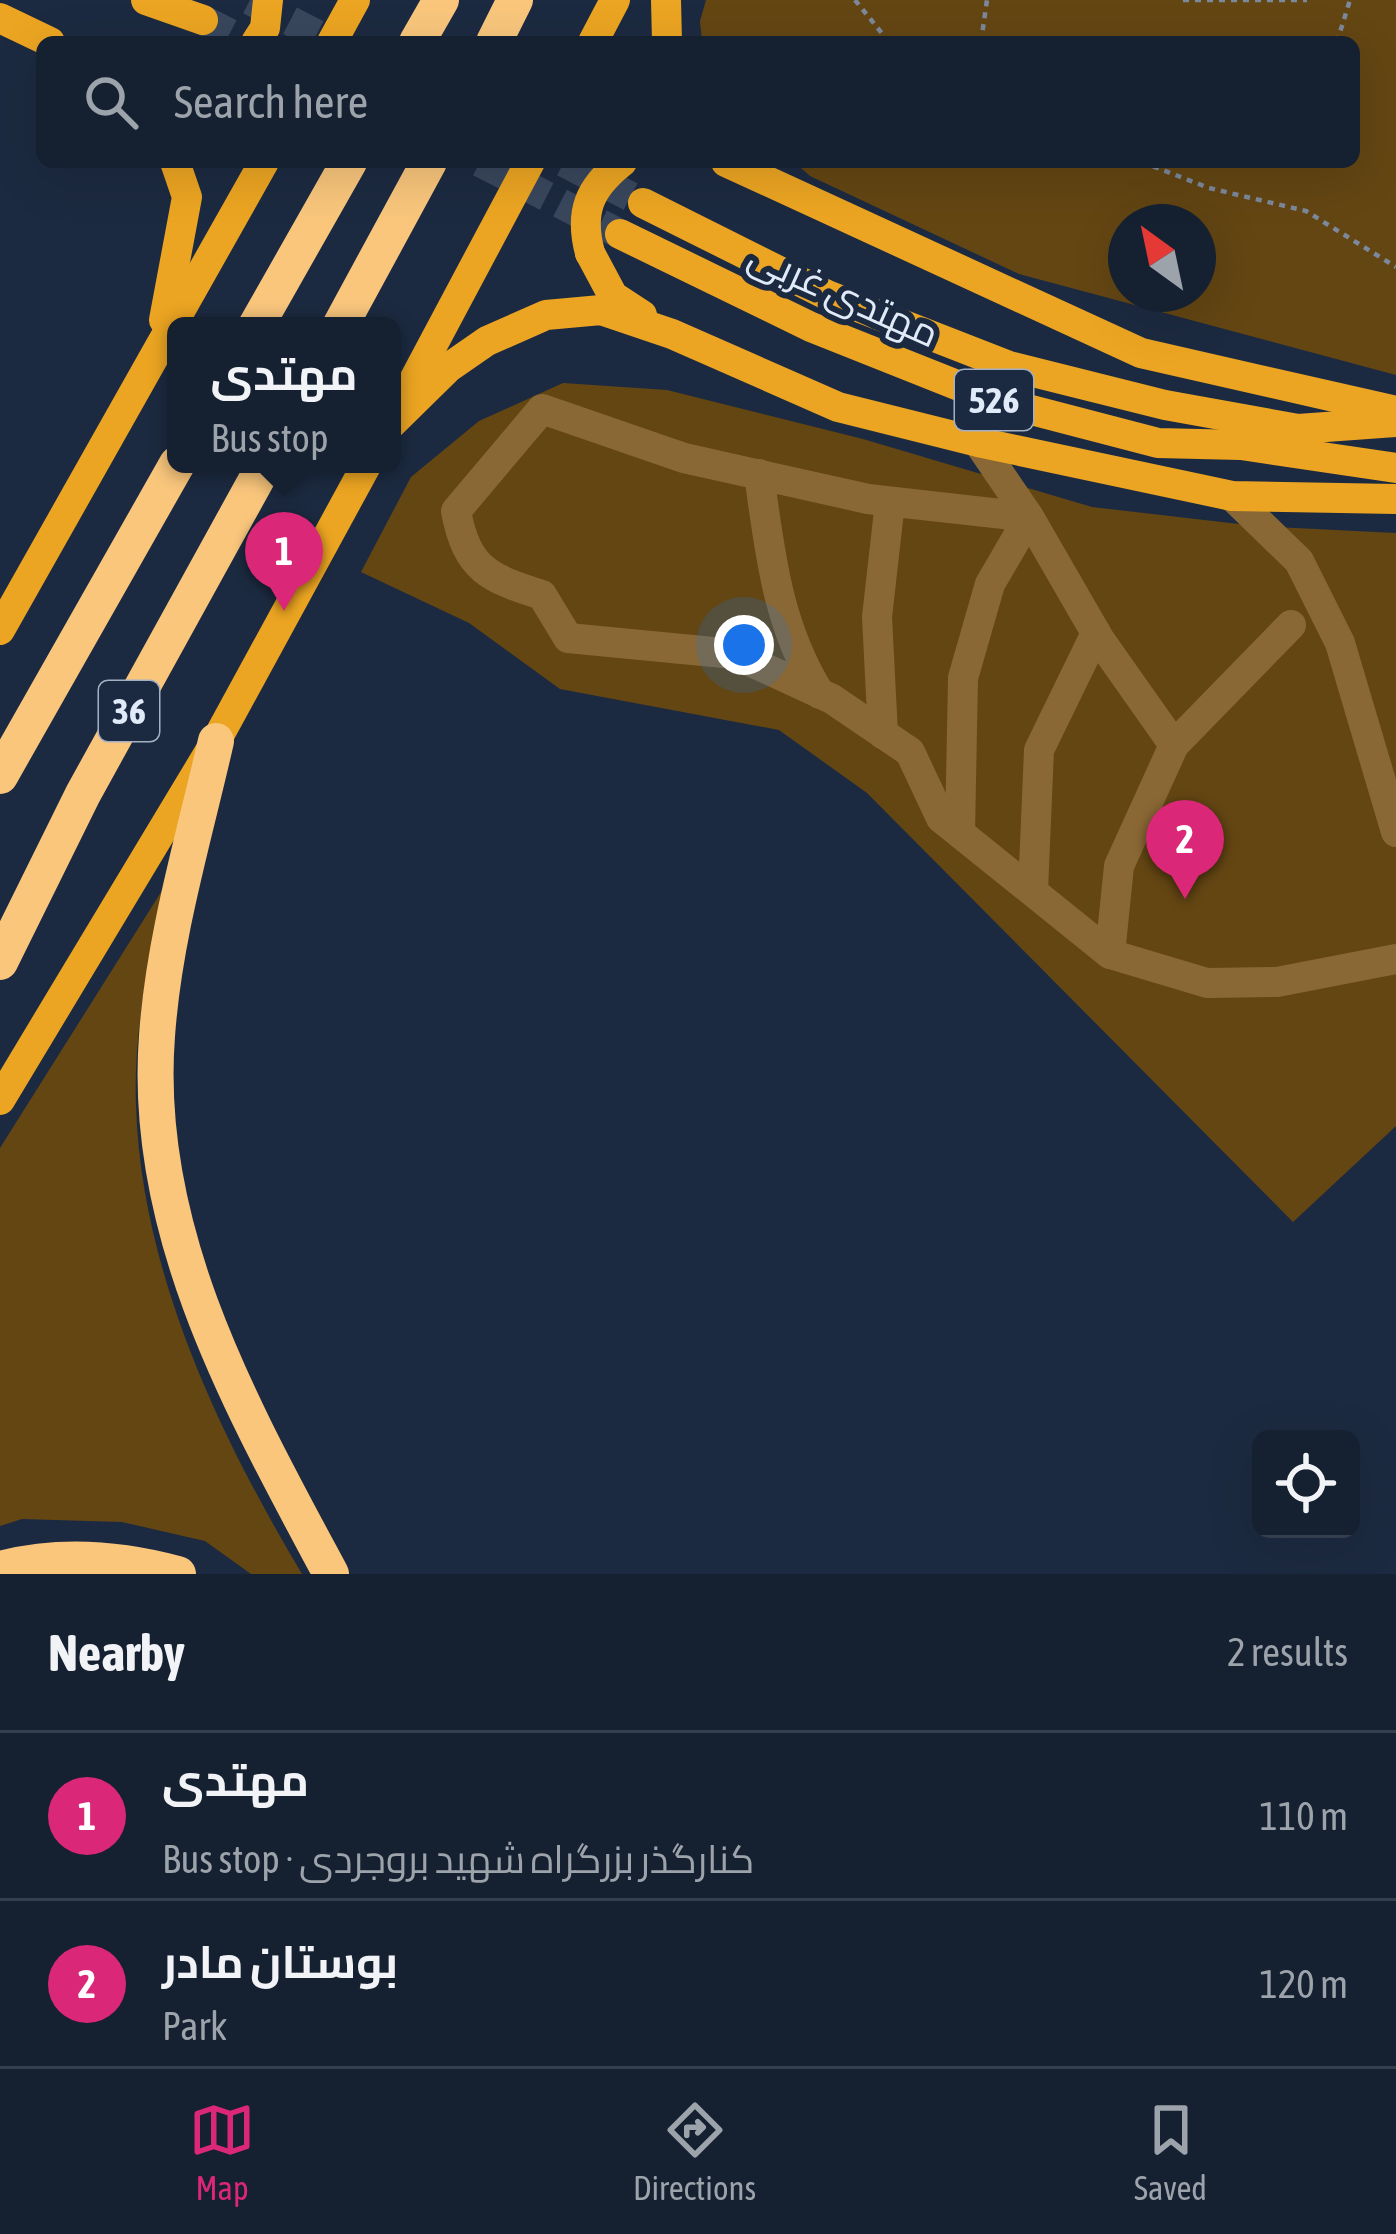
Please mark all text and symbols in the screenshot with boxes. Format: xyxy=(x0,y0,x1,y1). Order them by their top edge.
search box xyxy=(36,36,1360,168)
icon: search xyxy=(78,69,144,135)
text: Search here xyxy=(174,76,368,128)
north arrow xyxy=(1108,204,1216,312)
street label: مهتدی غربی xyxy=(741,233,946,357)
popup xyxy=(167,317,401,473)
text: مهتدی xyxy=(211,348,357,400)
road number: 526 xyxy=(955,370,1033,430)
text: Bus stop xyxy=(211,416,328,460)
pin: 1 xyxy=(245,512,323,611)
your location xyxy=(714,615,774,675)
road number: 36 xyxy=(99,681,159,741)
pin: 2 xyxy=(1146,800,1224,899)
map controls xyxy=(1252,1430,1360,1538)
button: locate xyxy=(1252,1430,1360,1538)
text: Nearby xyxy=(48,1623,185,1682)
text: 2 results xyxy=(1227,1630,1348,1674)
text: مهتدی xyxy=(162,1754,309,1806)
text: 1 xyxy=(78,1794,96,1838)
text: 110 m xyxy=(1260,1794,1348,1838)
text: Bus stop · کنارگذر بزرگراه شهید بروجردی xyxy=(162,1837,754,1881)
text: بوستان مادر xyxy=(162,1936,398,1988)
text: 2 xyxy=(78,1962,96,2006)
text: 120 m xyxy=(1260,1962,1348,2006)
text: Park xyxy=(162,2004,227,2048)
tab: Map xyxy=(189,2097,255,2207)
tab: Directions xyxy=(633,2097,756,2207)
tab: Saved xyxy=(1134,2097,1207,2207)

